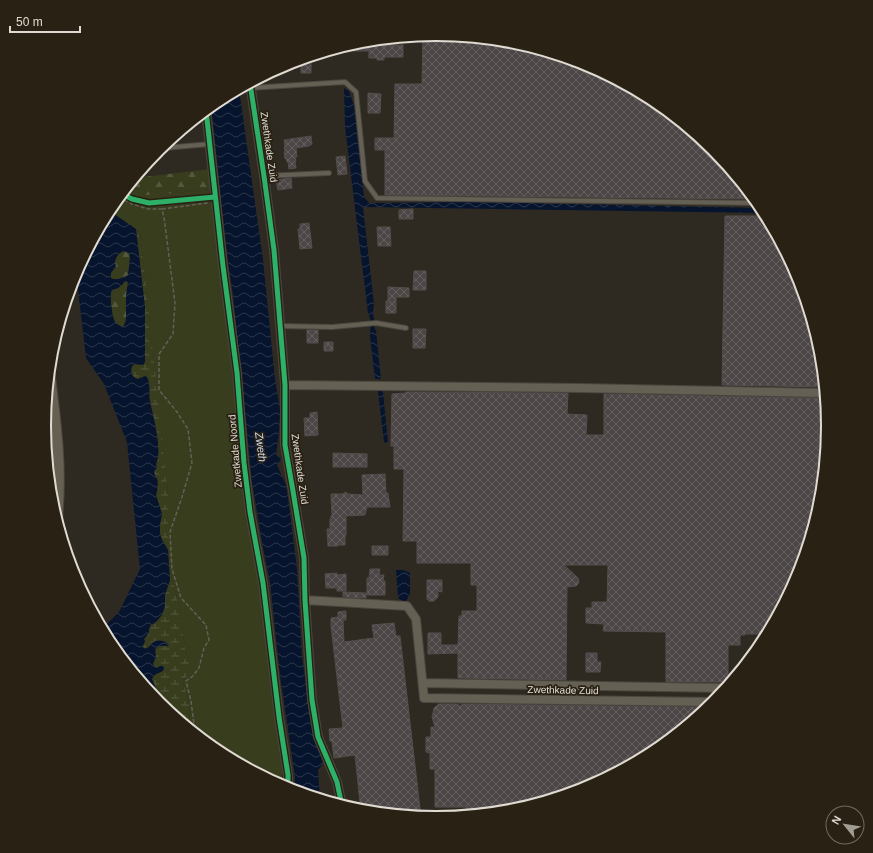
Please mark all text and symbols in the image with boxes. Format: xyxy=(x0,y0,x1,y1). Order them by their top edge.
scale bar xyxy=(10,8,80,34)
text: 50 m xyxy=(16,15,43,29)
street label: Zwethkade Zuid xyxy=(259,111,279,183)
street label: Zwetkade Noord xyxy=(226,414,244,488)
water label: Zweth xyxy=(253,430,269,463)
street label: Zwethkade Zuid xyxy=(290,433,310,505)
street label: Zwethkade Zuid xyxy=(527,684,599,696)
north arrow xyxy=(825,805,865,845)
text: N xyxy=(829,814,844,826)

